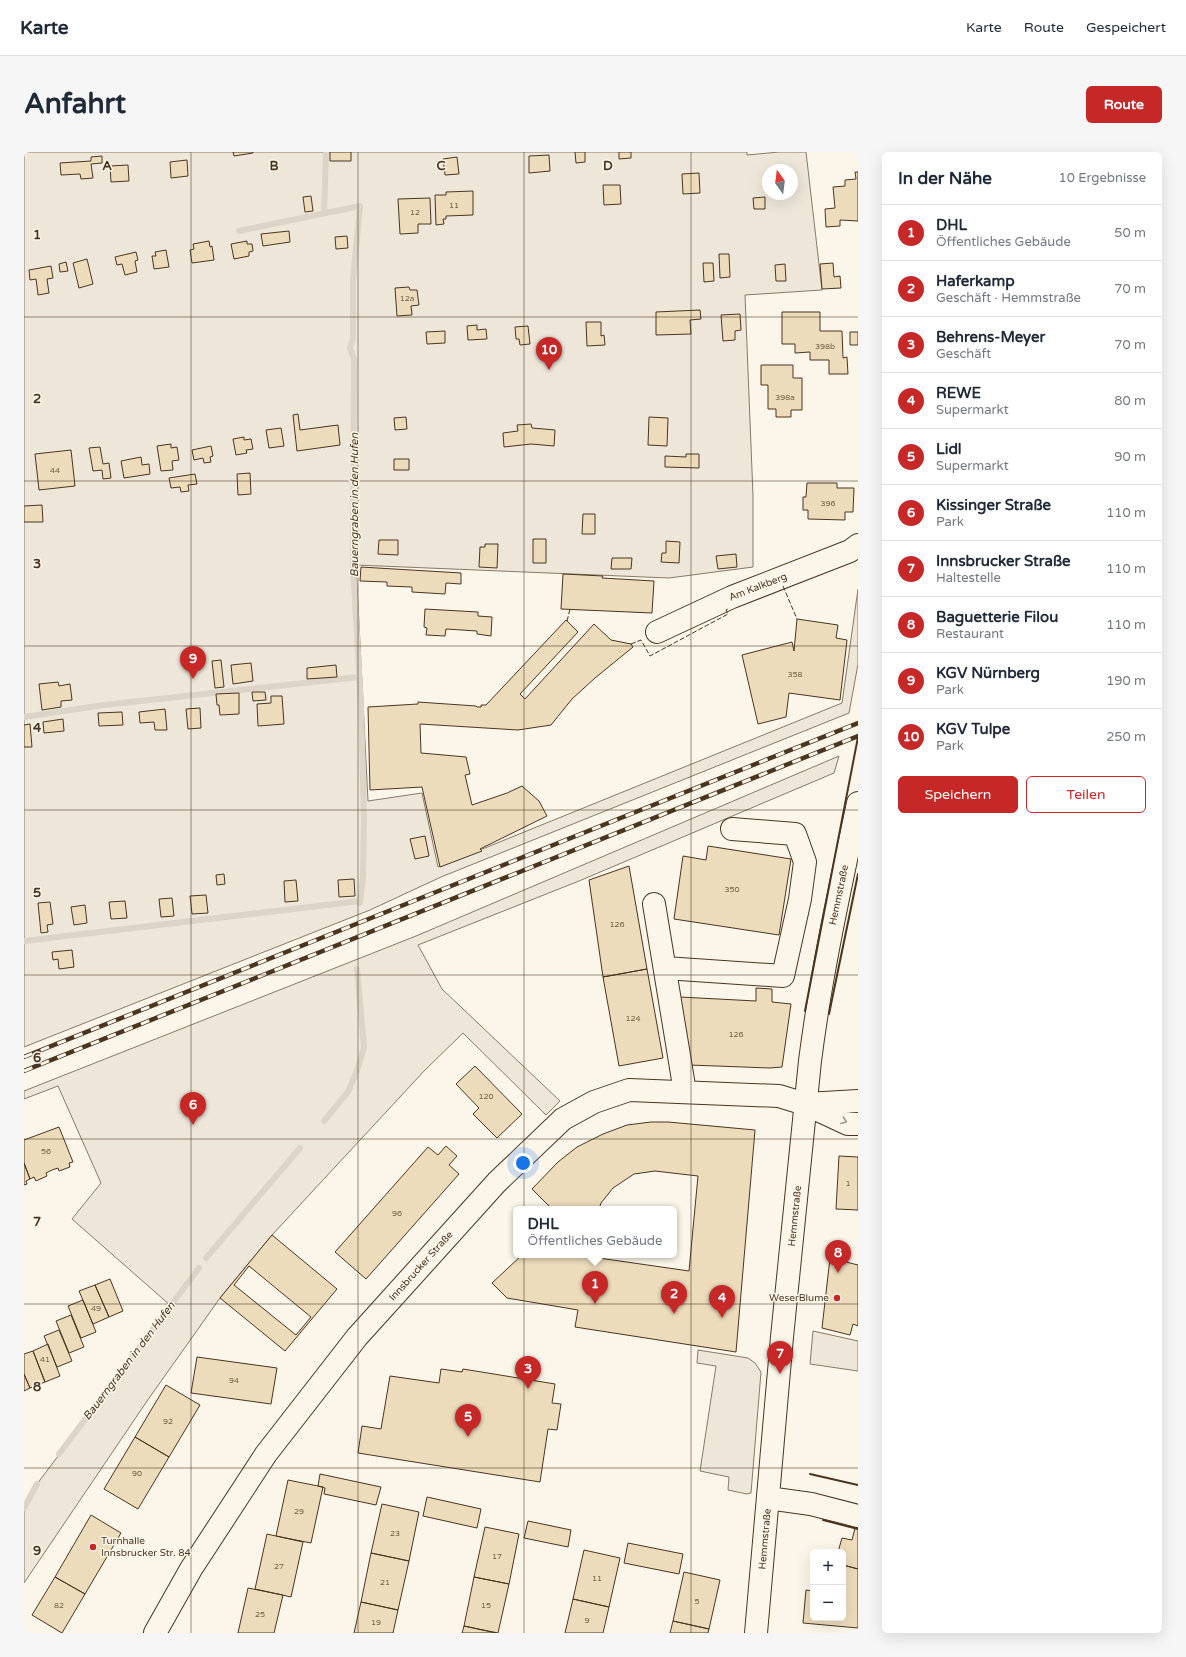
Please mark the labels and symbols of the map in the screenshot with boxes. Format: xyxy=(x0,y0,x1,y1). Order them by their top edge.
text: A xyxy=(102,158,112,174)
text: B xyxy=(269,158,279,174)
text: C xyxy=(436,158,446,174)
text: D xyxy=(603,158,613,174)
north arrow xyxy=(762,164,798,200)
house number: 11 xyxy=(449,201,459,210)
house number: 12 xyxy=(410,208,420,217)
text: 1 xyxy=(33,227,41,243)
house number: 12a xyxy=(400,294,414,303)
pin: 10 xyxy=(536,337,562,370)
house number: 398b xyxy=(815,342,835,351)
text: 2 xyxy=(33,391,41,407)
house number: 398a xyxy=(775,393,795,402)
water label: Bauerngraben in den Hufen xyxy=(348,433,361,577)
house number: 44 xyxy=(50,466,60,475)
house number: 396 xyxy=(820,499,836,508)
text: 3 xyxy=(33,556,41,572)
street label: Am Kalkberg xyxy=(727,570,789,604)
pin: 9 xyxy=(180,646,206,679)
house number: 358 xyxy=(787,670,803,679)
text: 4 xyxy=(33,720,42,736)
street label: Hemmstraße xyxy=(827,863,851,926)
text: 5 xyxy=(33,885,41,901)
house number: 350 xyxy=(724,885,740,894)
house number: 126 xyxy=(609,920,625,929)
house number: 124 xyxy=(625,1014,641,1023)
house number: 126 xyxy=(728,1030,744,1039)
text: 6 xyxy=(33,1050,41,1066)
pin: 6 xyxy=(180,1092,206,1125)
house number: 120 xyxy=(478,1092,494,1101)
one-way arrow xyxy=(840,1117,847,1125)
house number: 56 xyxy=(41,1147,51,1156)
your location xyxy=(513,1153,533,1173)
house number: 1 xyxy=(845,1179,851,1188)
street label: Hemmstraße xyxy=(786,1185,804,1247)
house number: 96 xyxy=(392,1209,402,1218)
text: 7 xyxy=(33,1214,41,1230)
street label: Innsbrucker Straße xyxy=(387,1228,456,1303)
pin: 8 xyxy=(825,1240,851,1273)
pin: 1 xyxy=(582,1271,608,1304)
pin: 2 xyxy=(661,1281,687,1314)
pin: 4 xyxy=(709,1285,735,1318)
place label: WeserBlume xyxy=(769,1292,829,1304)
marker: WeserBlume xyxy=(832,1293,842,1303)
water label: Bauerngraben in den Hufen xyxy=(80,1299,178,1423)
house number: 49 xyxy=(91,1304,101,1313)
pin: 7 xyxy=(767,1341,793,1374)
house number: 41 xyxy=(40,1355,50,1364)
pin: 3 xyxy=(515,1356,541,1389)
house number: 94 xyxy=(229,1376,239,1385)
text: 8 xyxy=(33,1379,41,1395)
pin: 5 xyxy=(455,1404,481,1437)
house number: 92 xyxy=(163,1417,173,1426)
house number: 90 xyxy=(132,1469,142,1478)
house number: 29 xyxy=(294,1507,304,1516)
street label: Hemmstraße xyxy=(756,1508,774,1570)
house number: 23 xyxy=(390,1529,400,1538)
place label: Turnhalle Innsbrucker Str. 84 xyxy=(101,1535,191,1559)
marker: Turnhalle Innsbrucker Str. 84 xyxy=(88,1542,98,1552)
text: 9 xyxy=(33,1543,41,1559)
house number: 17 xyxy=(492,1552,502,1561)
house number: 27 xyxy=(274,1562,284,1571)
house number: 11 xyxy=(592,1574,602,1583)
house number: 21 xyxy=(380,1578,390,1587)
house number: 5 xyxy=(694,1597,700,1606)
house number: 82 xyxy=(54,1601,64,1610)
house number: 15 xyxy=(481,1601,491,1610)
house number: 25 xyxy=(255,1610,265,1619)
house number: 9 xyxy=(584,1616,590,1625)
house number: 19 xyxy=(371,1618,381,1627)

